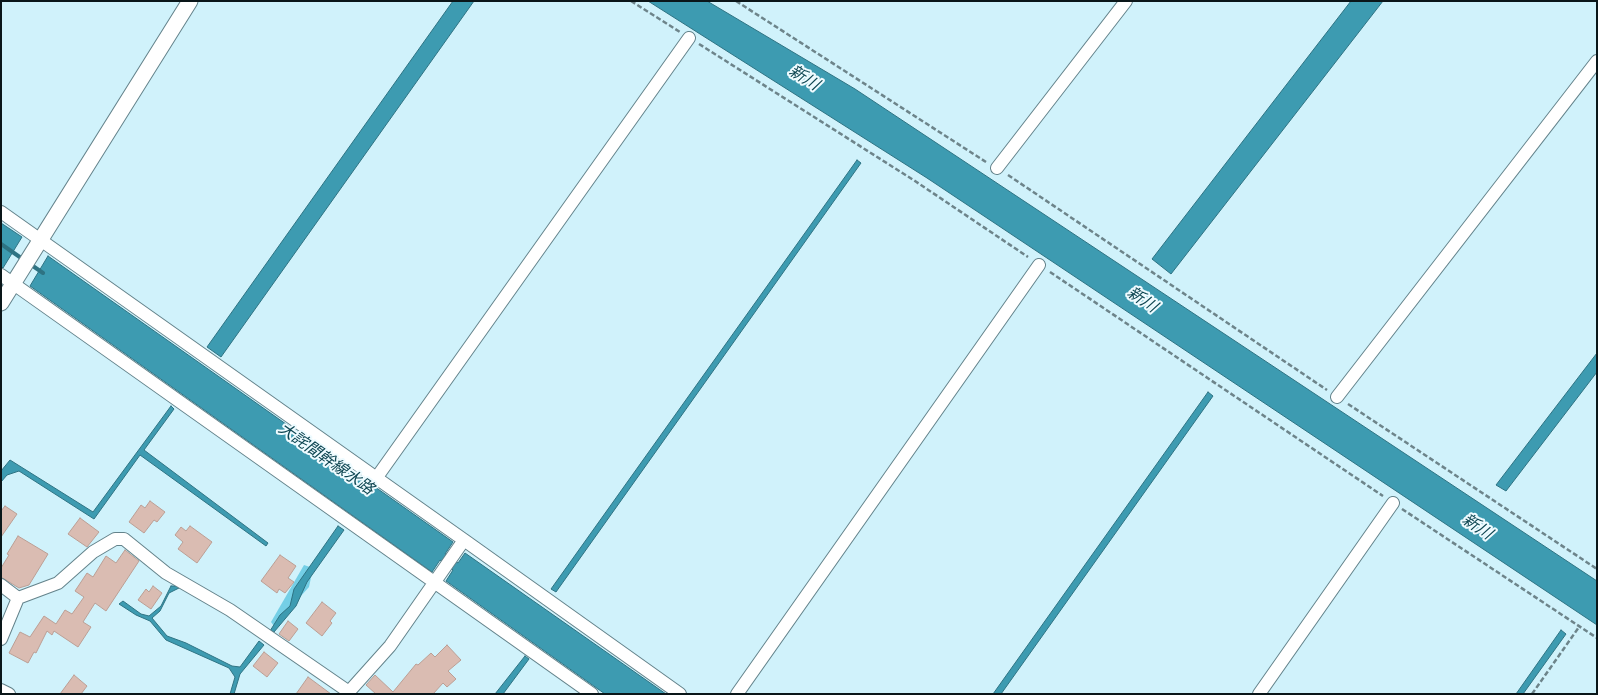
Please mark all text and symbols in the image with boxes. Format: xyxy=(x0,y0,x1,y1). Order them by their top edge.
water label: 新川 xyxy=(785,61,823,95)
water label: 新川 xyxy=(1123,283,1161,317)
water label: 大詫間幹線水路 xyxy=(275,419,377,499)
water label: 新川 xyxy=(1458,510,1496,544)

